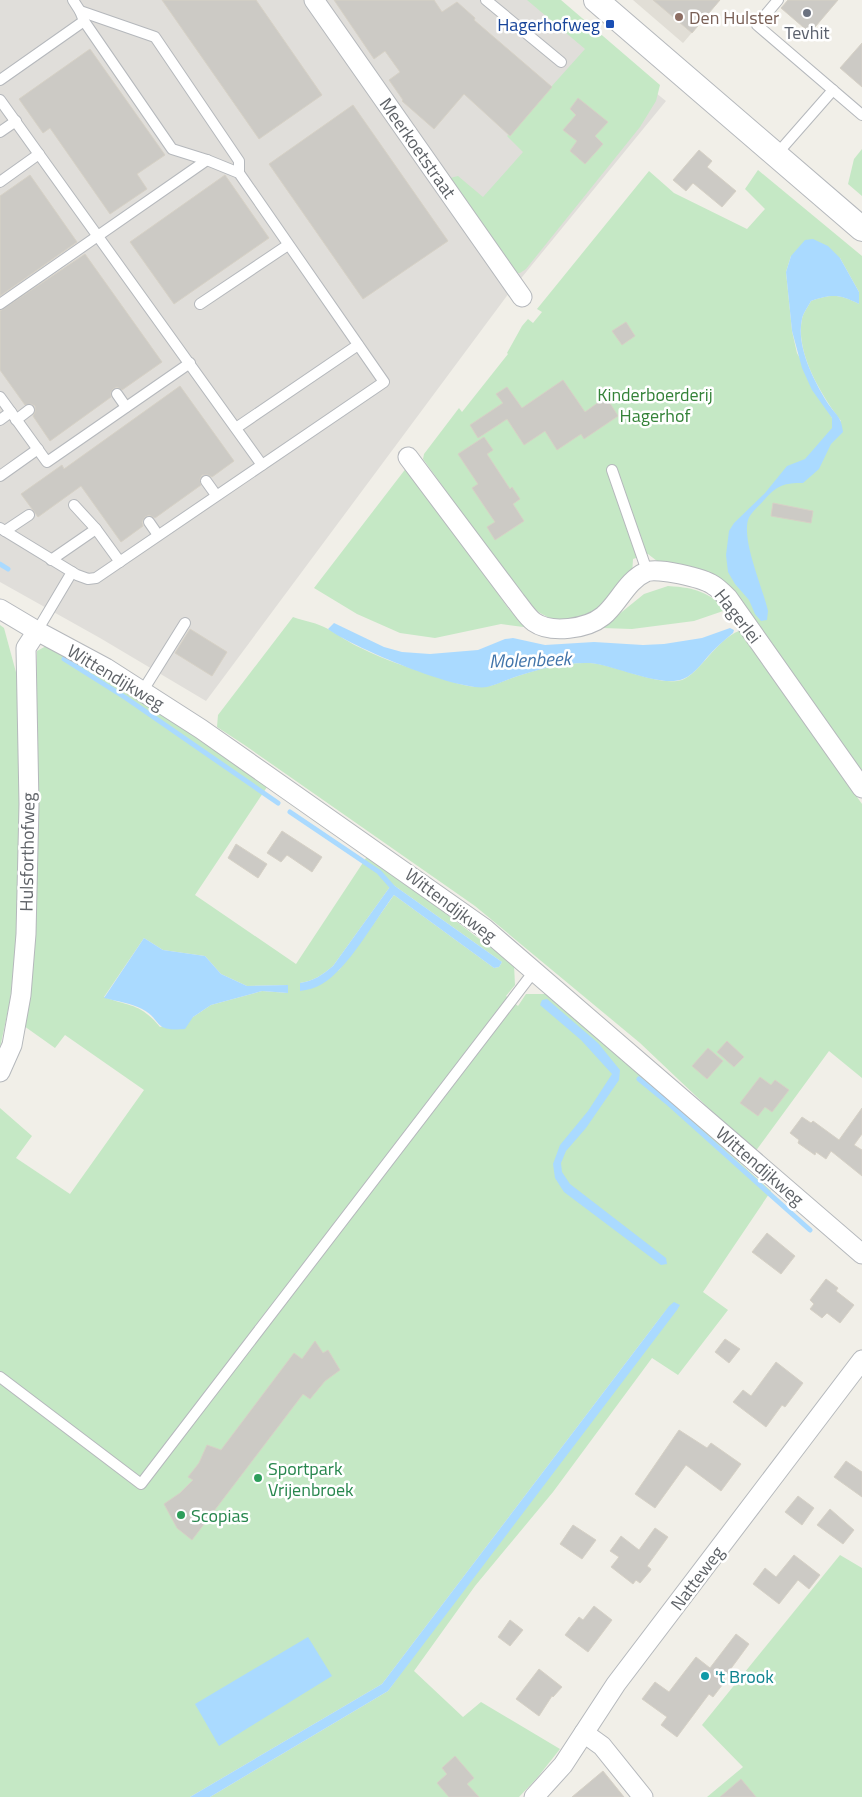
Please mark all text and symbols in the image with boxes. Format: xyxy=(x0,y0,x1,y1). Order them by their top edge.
place label: Den Hulster xyxy=(689,4,779,31)
marker: Tevhit xyxy=(801,7,813,19)
place label: Hagerhofweg xyxy=(497,11,600,38)
marker: Den Hulster xyxy=(673,11,685,23)
marker: Hagerhofweg xyxy=(604,18,616,30)
place label: Tevhit xyxy=(784,19,830,46)
street label: Meerkoetstraat xyxy=(373,92,463,205)
park label: Kinderboerderij Hagerhof xyxy=(597,381,713,429)
street label: Hagerlei xyxy=(708,583,768,649)
street label: Wittendijkweg xyxy=(62,637,170,717)
water label: Molenbeek xyxy=(489,643,574,675)
street label: Hulsforthofweg xyxy=(12,792,42,912)
street label: Wittendijkweg xyxy=(399,861,503,949)
street label: Wittendijkweg xyxy=(710,1120,810,1212)
place label: Sportpark Vrijenbroek xyxy=(268,1455,354,1503)
marker: Sportpark Vrijenbroek xyxy=(252,1472,264,1484)
place label: Scopias xyxy=(191,1502,249,1529)
marker: Scopias xyxy=(175,1509,187,1521)
street label: Natteweg xyxy=(664,1540,730,1616)
place label: 't Brook xyxy=(715,1663,774,1690)
marker: 't Brook xyxy=(699,1670,711,1682)

